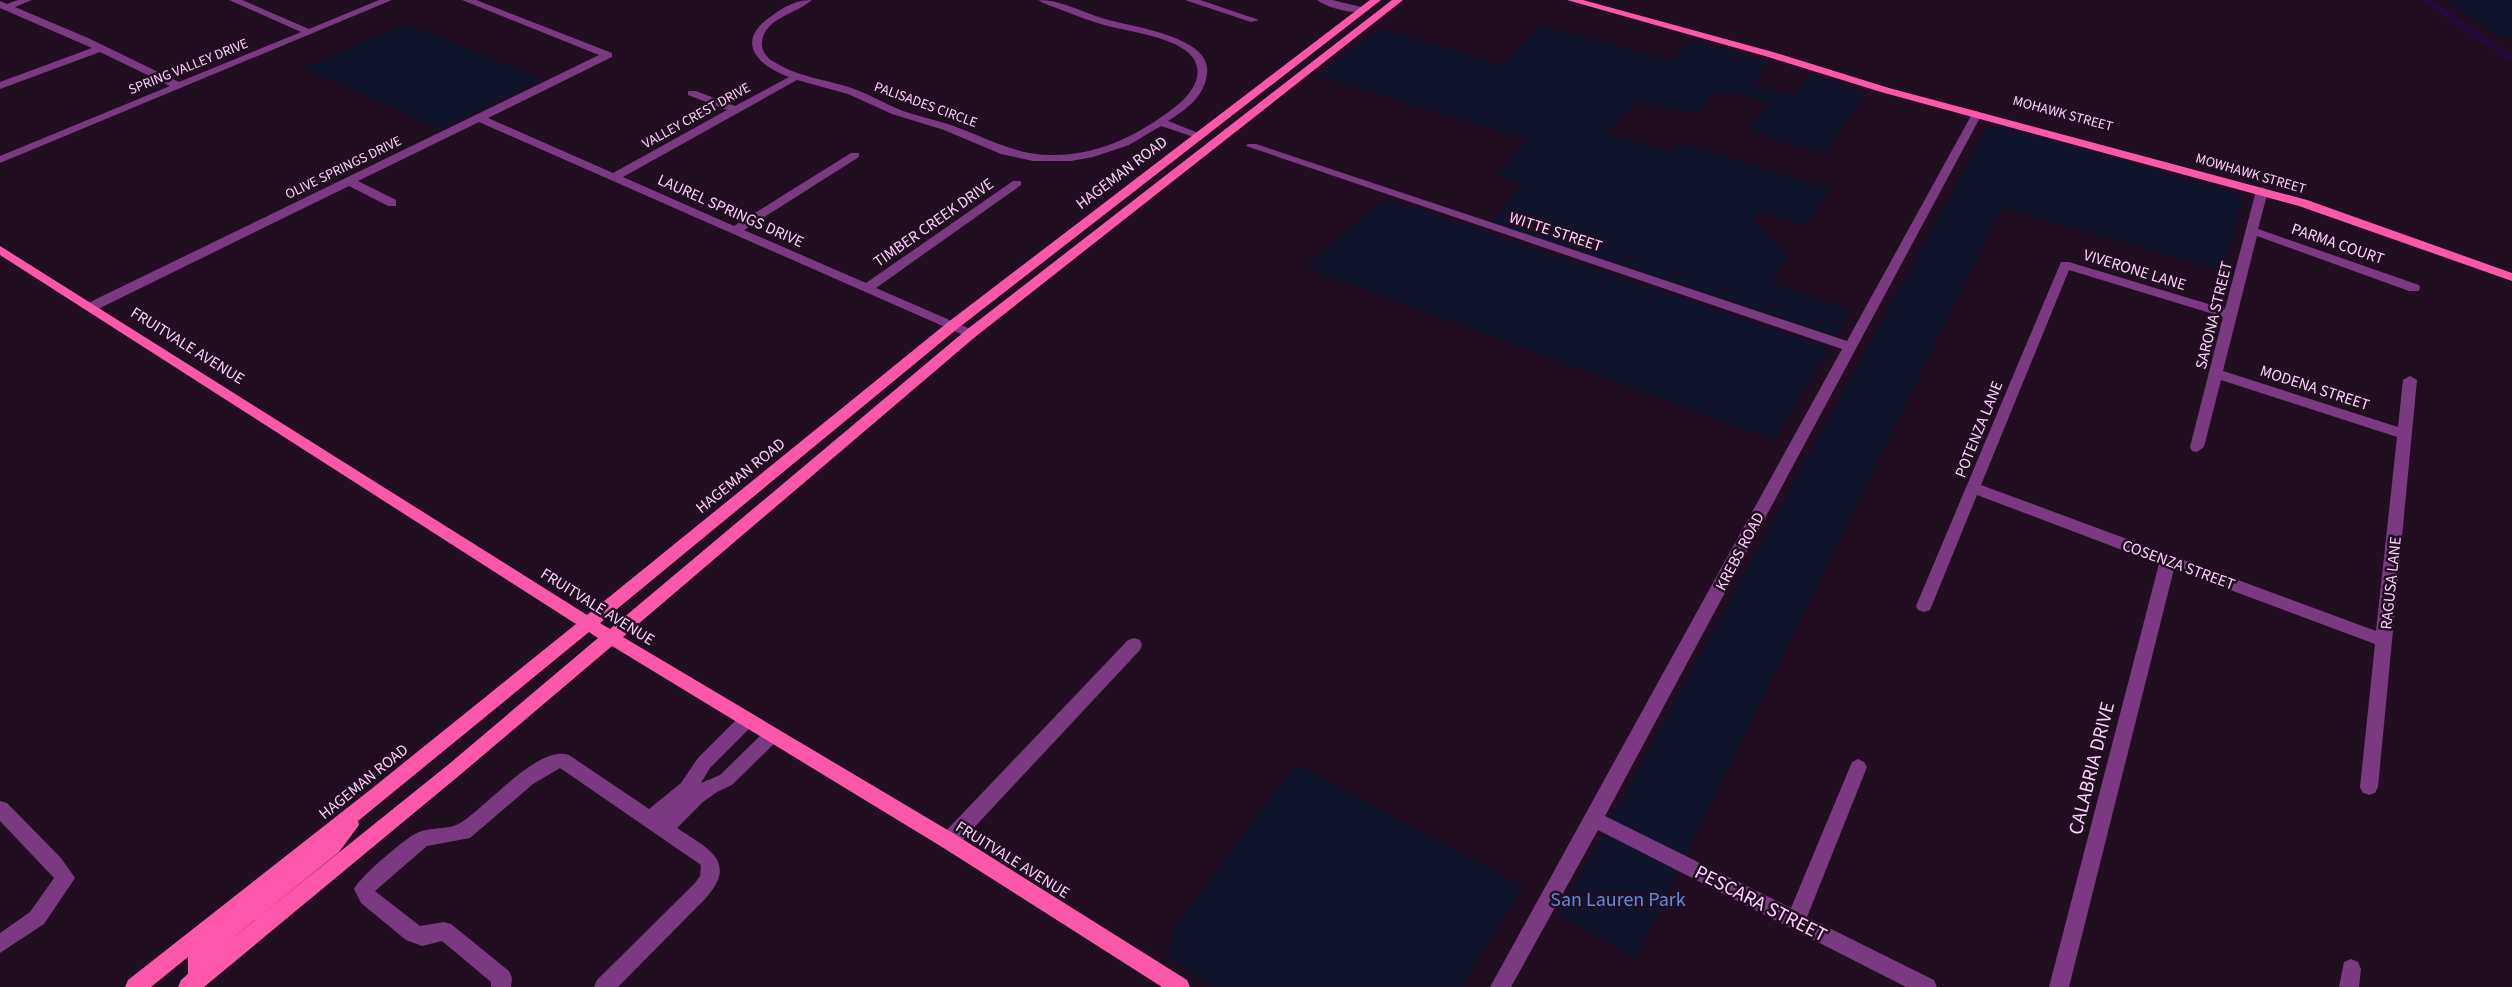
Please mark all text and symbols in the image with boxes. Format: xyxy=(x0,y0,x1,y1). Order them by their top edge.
street label: SPRING VALLEY DRIVE xyxy=(126,34,251,100)
street label: PALISADES CIRCLE xyxy=(871,77,980,133)
street label: VALLEY CREST DRIVE xyxy=(639,78,754,154)
street label: MOHAWK STREET xyxy=(2010,91,2116,137)
street label: OLIVE SPRINGS DRIVE xyxy=(282,131,405,205)
street label: HAGEMAN ROAD xyxy=(1071,131,1172,214)
street label: MOWHAWK STREET xyxy=(2193,149,2309,199)
street label: LAUREL SPRINGS DRIVE xyxy=(654,169,807,253)
street label: TIMBER CREEK DRIVE xyxy=(869,173,998,273)
street label: WITTE STREET xyxy=(1506,207,1606,258)
street label: PARMA COURT xyxy=(2288,218,2387,270)
street label: VIVERONE LANE xyxy=(2081,244,2189,296)
street label: SARONA STREET xyxy=(2190,259,2238,372)
street label: FRUITVALE AVENUE xyxy=(126,302,249,390)
street label: MODENA STREET xyxy=(2257,360,2373,416)
street label: POTENZA LANE xyxy=(1950,378,2008,481)
street label: HAGEMAN ROAD xyxy=(691,433,790,519)
street label: KREBS ROAD xyxy=(1710,508,1770,595)
street label: COSENZA STREET xyxy=(2119,534,2238,596)
street label: RAGUSA LANE xyxy=(2375,536,2407,631)
street label: FRUITVALE AVENUE xyxy=(536,563,659,651)
street label: CALABRIA DRIVE xyxy=(2062,699,2122,838)
street label: HAGEMAN ROAD xyxy=(314,739,413,825)
street label: FRUITVALE AVENUE xyxy=(951,816,1074,904)
street label: PESCARA STREET xyxy=(1690,858,1832,949)
park label: San Lauren Park xyxy=(1550,886,1686,914)

